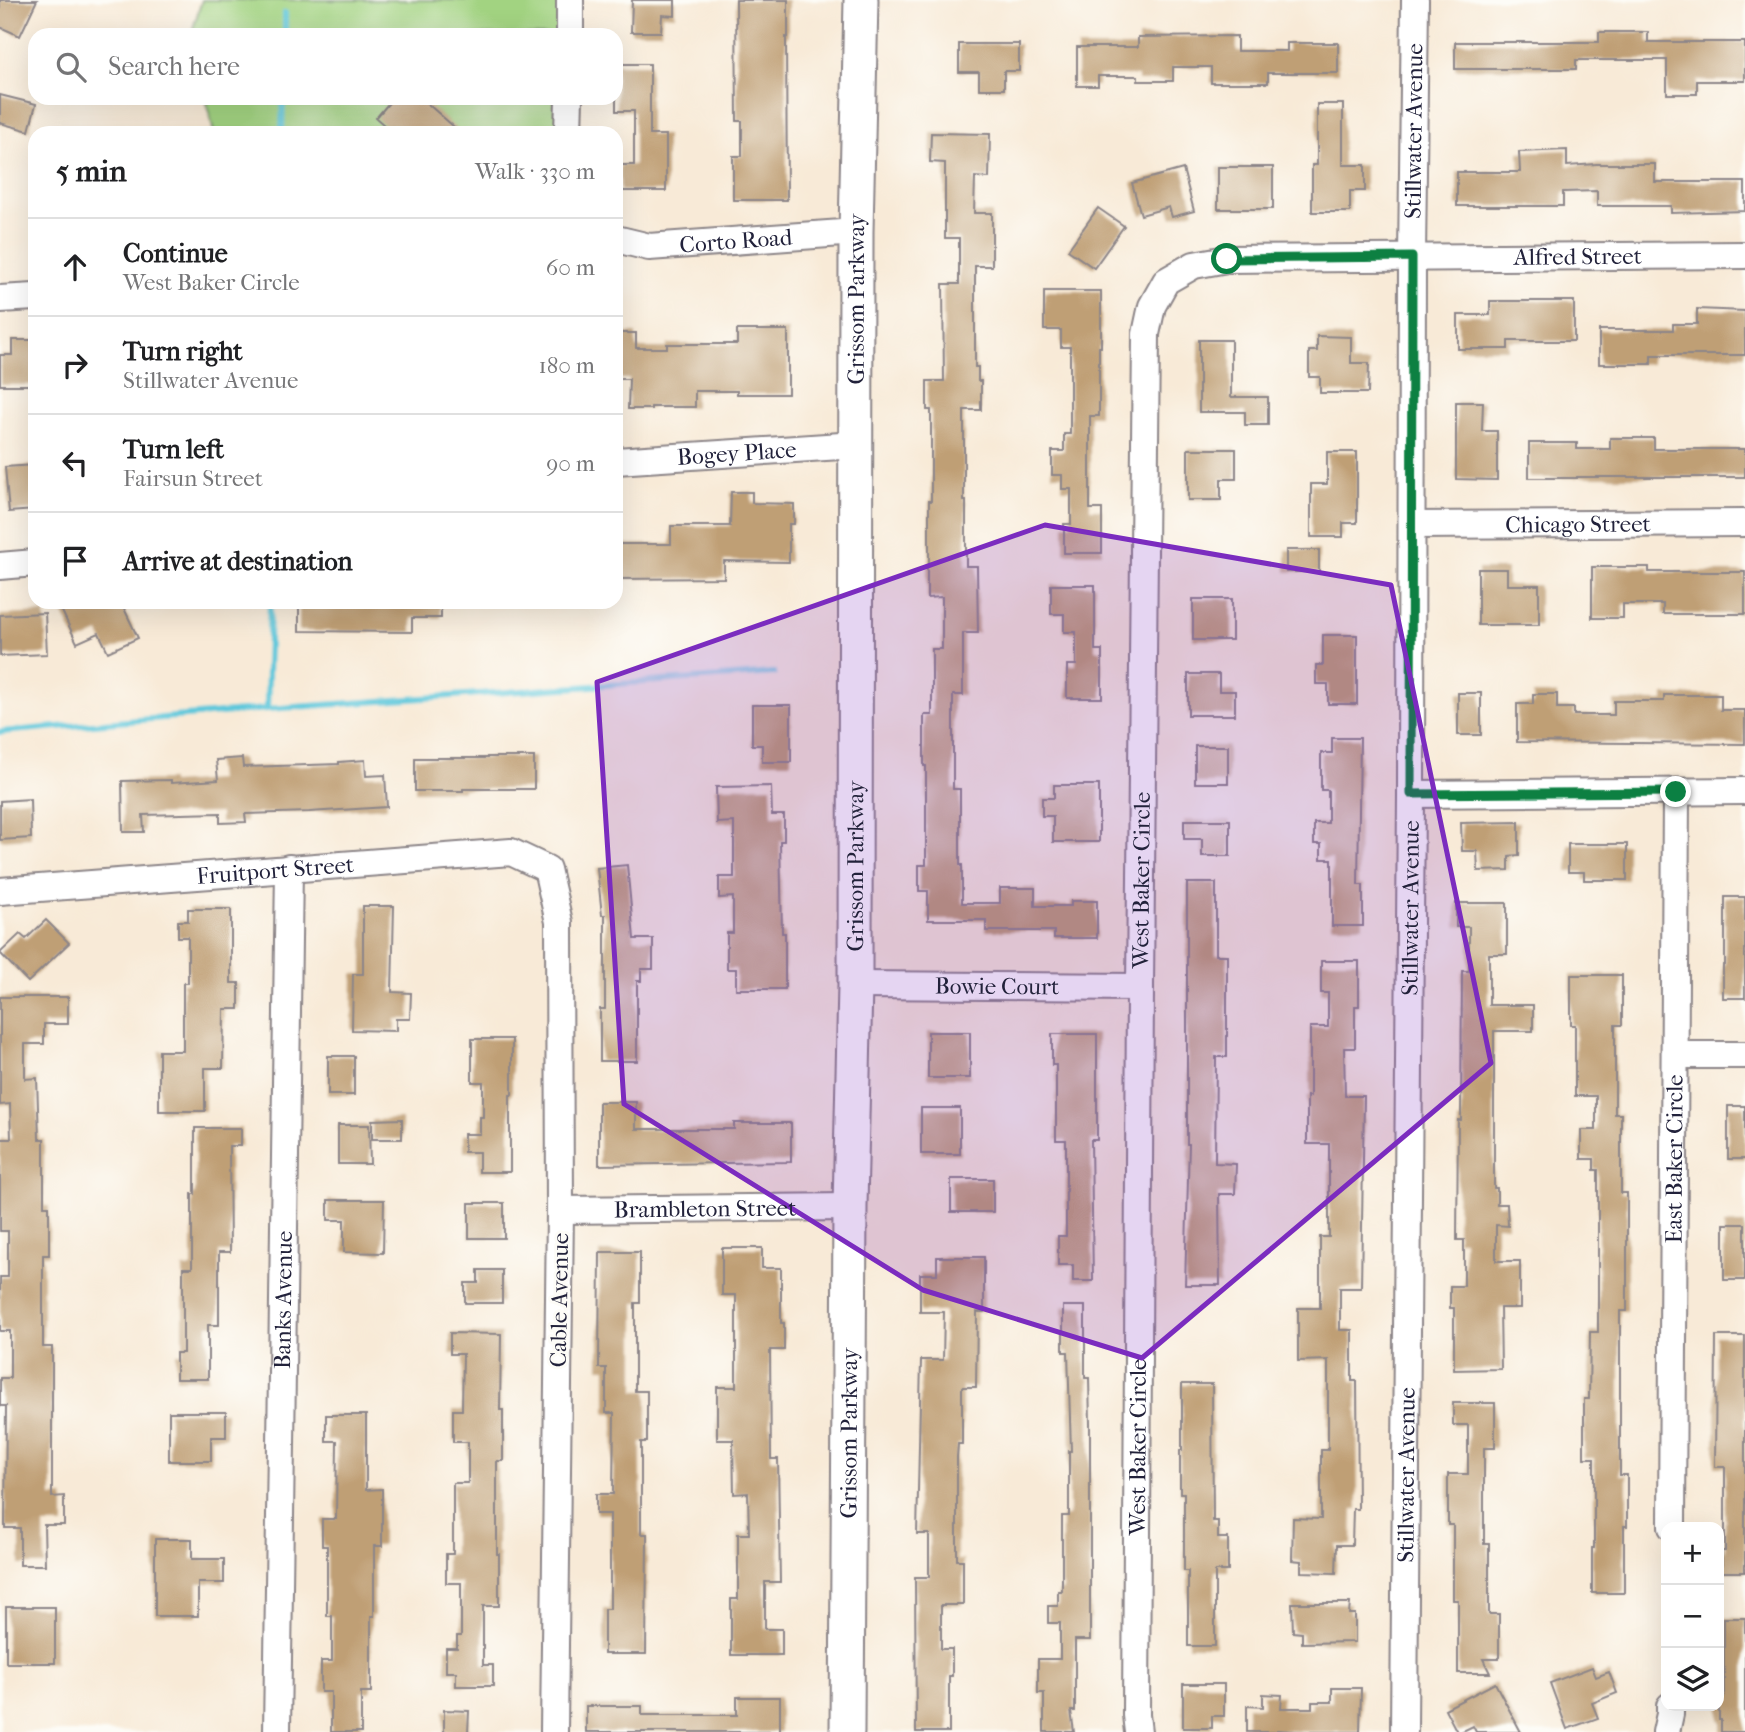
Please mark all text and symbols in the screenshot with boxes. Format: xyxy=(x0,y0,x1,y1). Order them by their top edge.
search box xyxy=(28,28,623,105)
street label: Stillwater Avenue xyxy=(1399,43,1428,219)
icon: search xyxy=(52,48,90,86)
text: Search here xyxy=(108,51,240,82)
text: 5 min xyxy=(56,154,127,189)
text: Walk · 330 m xyxy=(475,158,595,185)
street label: Grissom Parkway xyxy=(843,213,870,384)
street label: Corto Road xyxy=(679,224,794,259)
text: Continue xyxy=(123,238,228,269)
route start xyxy=(1211,243,1242,274)
street label: Alfred Street xyxy=(1513,243,1642,271)
icon: ahead xyxy=(56,248,94,286)
text: 60 m xyxy=(546,254,595,281)
text: West Baker Circle xyxy=(123,269,300,296)
text: Turn right xyxy=(123,336,243,367)
icon: right xyxy=(56,346,94,384)
text: 180 m xyxy=(538,352,595,379)
text: Stillwater Avenue xyxy=(123,367,298,394)
text: Turn left xyxy=(123,434,224,465)
street label: Bogey Place xyxy=(676,436,797,471)
icon: left xyxy=(56,444,94,482)
text: 90 m xyxy=(546,450,595,477)
text: Fairsun Street xyxy=(123,465,263,492)
street label: Chicago Street xyxy=(1505,511,1651,538)
icon: arrive xyxy=(56,542,94,580)
text: Arrive at destination xyxy=(123,546,353,577)
route end xyxy=(1660,776,1691,807)
street label: Grissom Parkway xyxy=(842,780,869,951)
street label: West Baker Circle xyxy=(1127,792,1156,970)
street label: Stillwater Avenue xyxy=(1396,820,1425,996)
street label: Fruitport Street xyxy=(195,851,355,890)
street label: Bowie Court xyxy=(935,973,1059,1000)
street label: East Baker Circle xyxy=(1661,1074,1688,1244)
street label: Brambleton Street xyxy=(614,1195,796,1223)
street label: Banks Avenue xyxy=(269,1231,298,1369)
street label: Cable Avenue xyxy=(545,1232,574,1368)
street label: Grissom Parkway xyxy=(835,1347,863,1518)
street label: West Baker Circle xyxy=(1124,1359,1152,1537)
street label: Stillwater Avenue xyxy=(1392,1387,1421,1563)
map controls xyxy=(1661,1522,1724,1711)
button: + xyxy=(1661,1522,1724,1585)
button: − xyxy=(1661,1585,1724,1648)
button: layers xyxy=(1661,1648,1724,1711)

